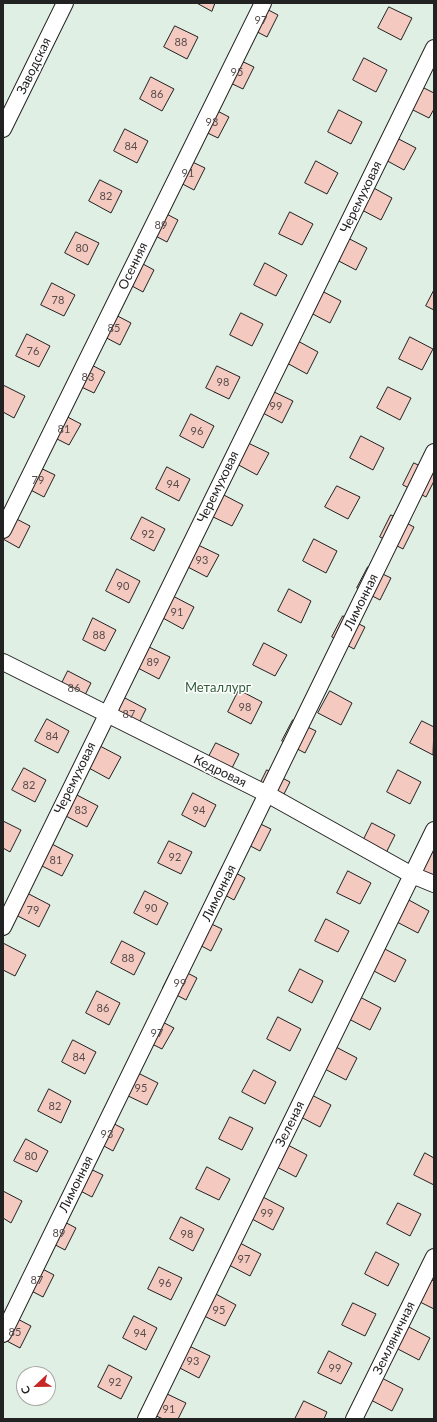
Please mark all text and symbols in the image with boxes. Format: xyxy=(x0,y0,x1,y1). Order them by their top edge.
house number: 97 xyxy=(255,13,267,27)
street label: Заводская xyxy=(14,35,54,97)
house number: 88 xyxy=(175,35,187,49)
house number: 95 xyxy=(231,65,243,79)
house number: 86 xyxy=(151,87,163,101)
house number: 93 xyxy=(206,115,218,129)
house number: 84 xyxy=(125,139,137,153)
street label: Черемуховая xyxy=(337,158,385,236)
house number: 91 xyxy=(182,166,194,180)
house number: 82 xyxy=(100,189,112,203)
house number: 89 xyxy=(155,218,167,232)
street label: Осенняя xyxy=(115,240,151,292)
house number: 80 xyxy=(76,241,88,255)
house number: 78 xyxy=(52,293,64,307)
house number: 85 xyxy=(108,321,120,335)
house number: 76 xyxy=(27,344,39,358)
house number: 83 xyxy=(82,370,94,384)
house number: 98 xyxy=(217,375,229,389)
house number: 99 xyxy=(270,399,282,413)
house number: 81 xyxy=(58,422,70,436)
house number: 96 xyxy=(191,424,203,438)
street label: Черемуховая xyxy=(194,448,242,526)
house number: 79 xyxy=(32,473,44,487)
house number: 94 xyxy=(167,477,179,491)
house number: 92 xyxy=(142,527,154,541)
house number: 93 xyxy=(196,553,208,567)
street label: Лимонная xyxy=(341,571,381,633)
house number: 90 xyxy=(117,579,129,593)
house number: 91 xyxy=(171,605,183,619)
house number: 88 xyxy=(93,628,105,642)
house number: 89 xyxy=(147,655,159,669)
park label: Металлург xyxy=(185,680,251,696)
house number: 86 xyxy=(68,681,80,695)
house number: 98 xyxy=(239,700,251,714)
house number: 87 xyxy=(123,707,135,721)
house number: 84 xyxy=(46,729,58,743)
street label: Черемуховая xyxy=(51,739,99,817)
street label: Кедровая xyxy=(191,751,249,791)
house number: 82 xyxy=(23,778,35,792)
house number: 83 xyxy=(75,803,87,817)
house number: 94 xyxy=(193,803,205,817)
house number: 92 xyxy=(169,850,181,864)
house number: 81 xyxy=(50,853,62,867)
street label: Лимонная xyxy=(199,862,239,924)
house number: 90 xyxy=(145,901,157,915)
house number: 79 xyxy=(27,903,39,917)
house number: 88 xyxy=(122,951,134,965)
house number: 99 xyxy=(174,976,186,990)
house number: 86 xyxy=(97,1001,109,1015)
house number: 97 xyxy=(151,1026,163,1040)
house number: 84 xyxy=(73,1050,85,1064)
house number: 95 xyxy=(135,1081,147,1095)
house number: 82 xyxy=(49,1099,61,1113)
street label: Зеленая xyxy=(272,1099,308,1149)
house number: 93 xyxy=(101,1127,113,1141)
house number: 80 xyxy=(25,1149,37,1163)
street label: Лимонная xyxy=(56,1153,96,1215)
house number: 99 xyxy=(261,1206,273,1220)
house number: 89 xyxy=(53,1226,65,1240)
house number: 98 xyxy=(181,1227,193,1241)
house number: 97 xyxy=(238,1252,250,1266)
house number: 87 xyxy=(31,1273,43,1287)
house number: 96 xyxy=(159,1276,171,1290)
street label: Земляничная xyxy=(370,1299,418,1377)
house number: 95 xyxy=(213,1303,225,1317)
house number: 85 xyxy=(9,1325,21,1339)
house number: 94 xyxy=(134,1326,146,1340)
house number: 93 xyxy=(187,1354,199,1368)
house number: 99 xyxy=(329,1361,341,1375)
north arrow xyxy=(16,1366,56,1406)
house number: 92 xyxy=(109,1375,121,1389)
text: С xyxy=(18,1384,33,1396)
house number: 91 xyxy=(163,1402,175,1416)

